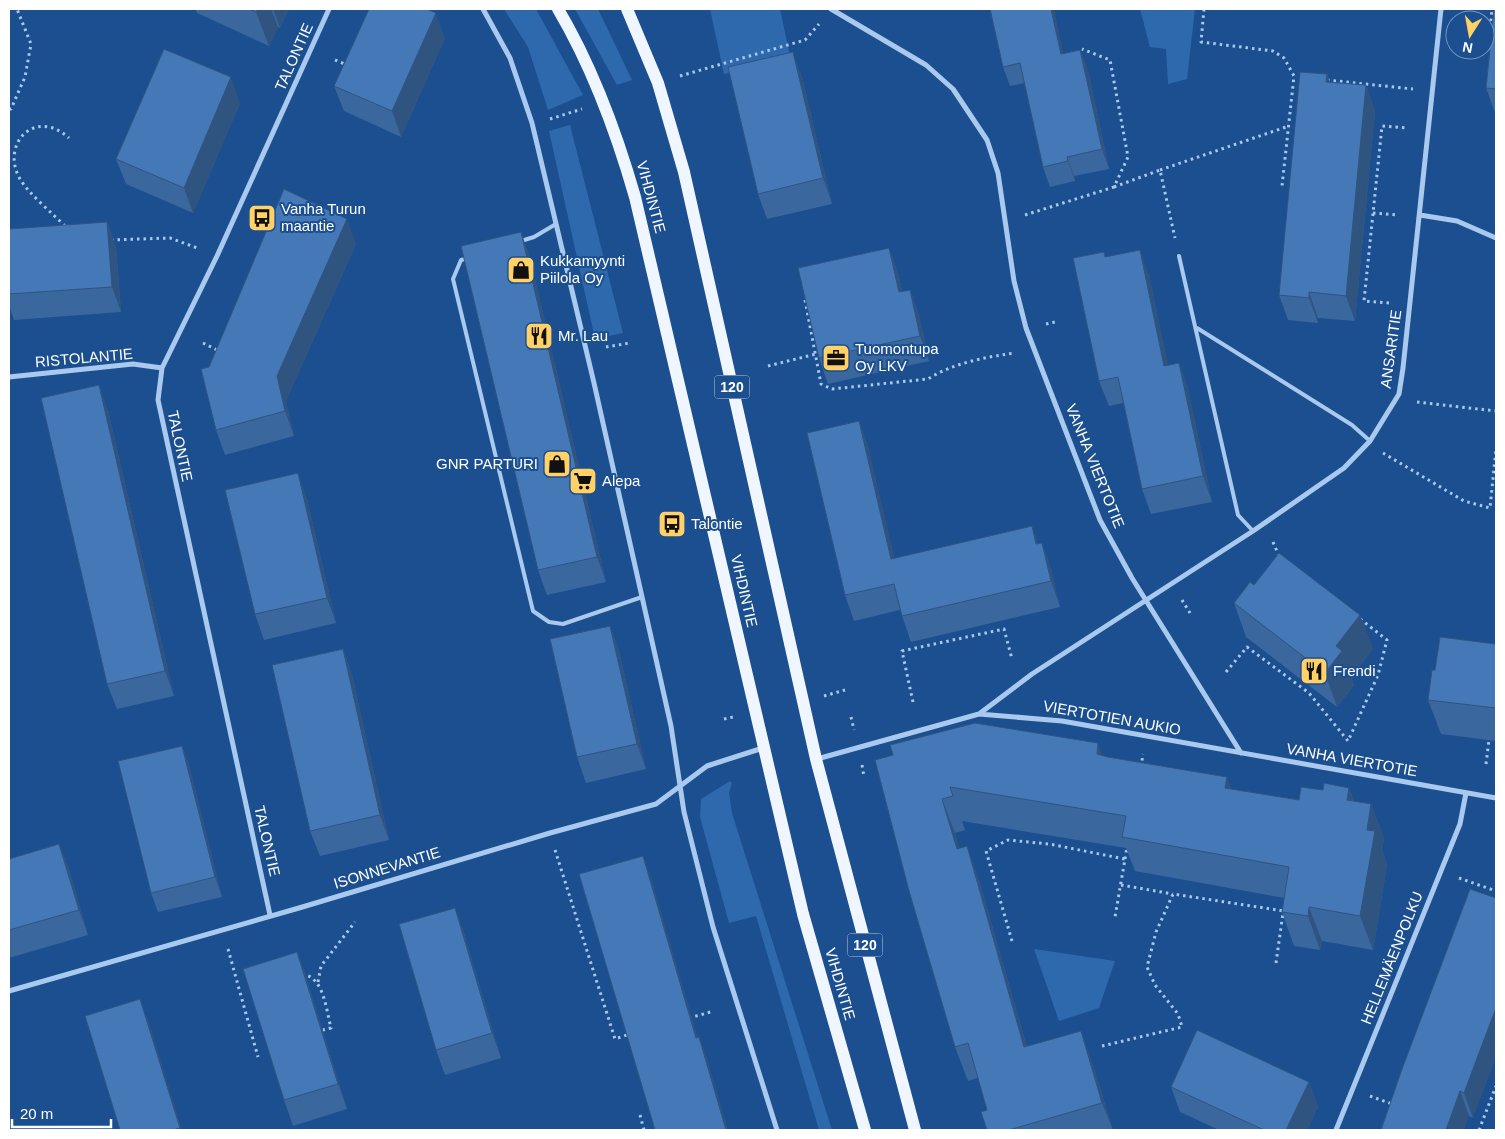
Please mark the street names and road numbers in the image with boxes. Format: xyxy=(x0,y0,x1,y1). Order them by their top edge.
street label: TALONTIE xyxy=(271,20,316,93)
street label: VIHDINTIE xyxy=(634,159,669,235)
street label: ANSARITIE xyxy=(1377,309,1404,389)
street label: RISTOLANTIE xyxy=(34,345,134,370)
road number: 120 xyxy=(714,376,750,398)
street label: VANHA VIERTOTIE xyxy=(1063,401,1128,530)
street label: TALONTIE xyxy=(165,409,196,483)
street label: VIHDINTIE xyxy=(728,553,761,629)
street label: VIERTOTIEN AUKIO xyxy=(1042,697,1182,738)
street label: VANHA VIERTOTIE xyxy=(1285,740,1419,779)
street label: TALONTIE xyxy=(251,804,284,878)
street label: ISONNEVANTIE xyxy=(331,843,442,892)
street label: HELLEMÄENPOLKU xyxy=(1357,889,1426,1027)
road number: 120 xyxy=(848,934,882,956)
street label: VIHDINTIE xyxy=(822,946,859,1022)

